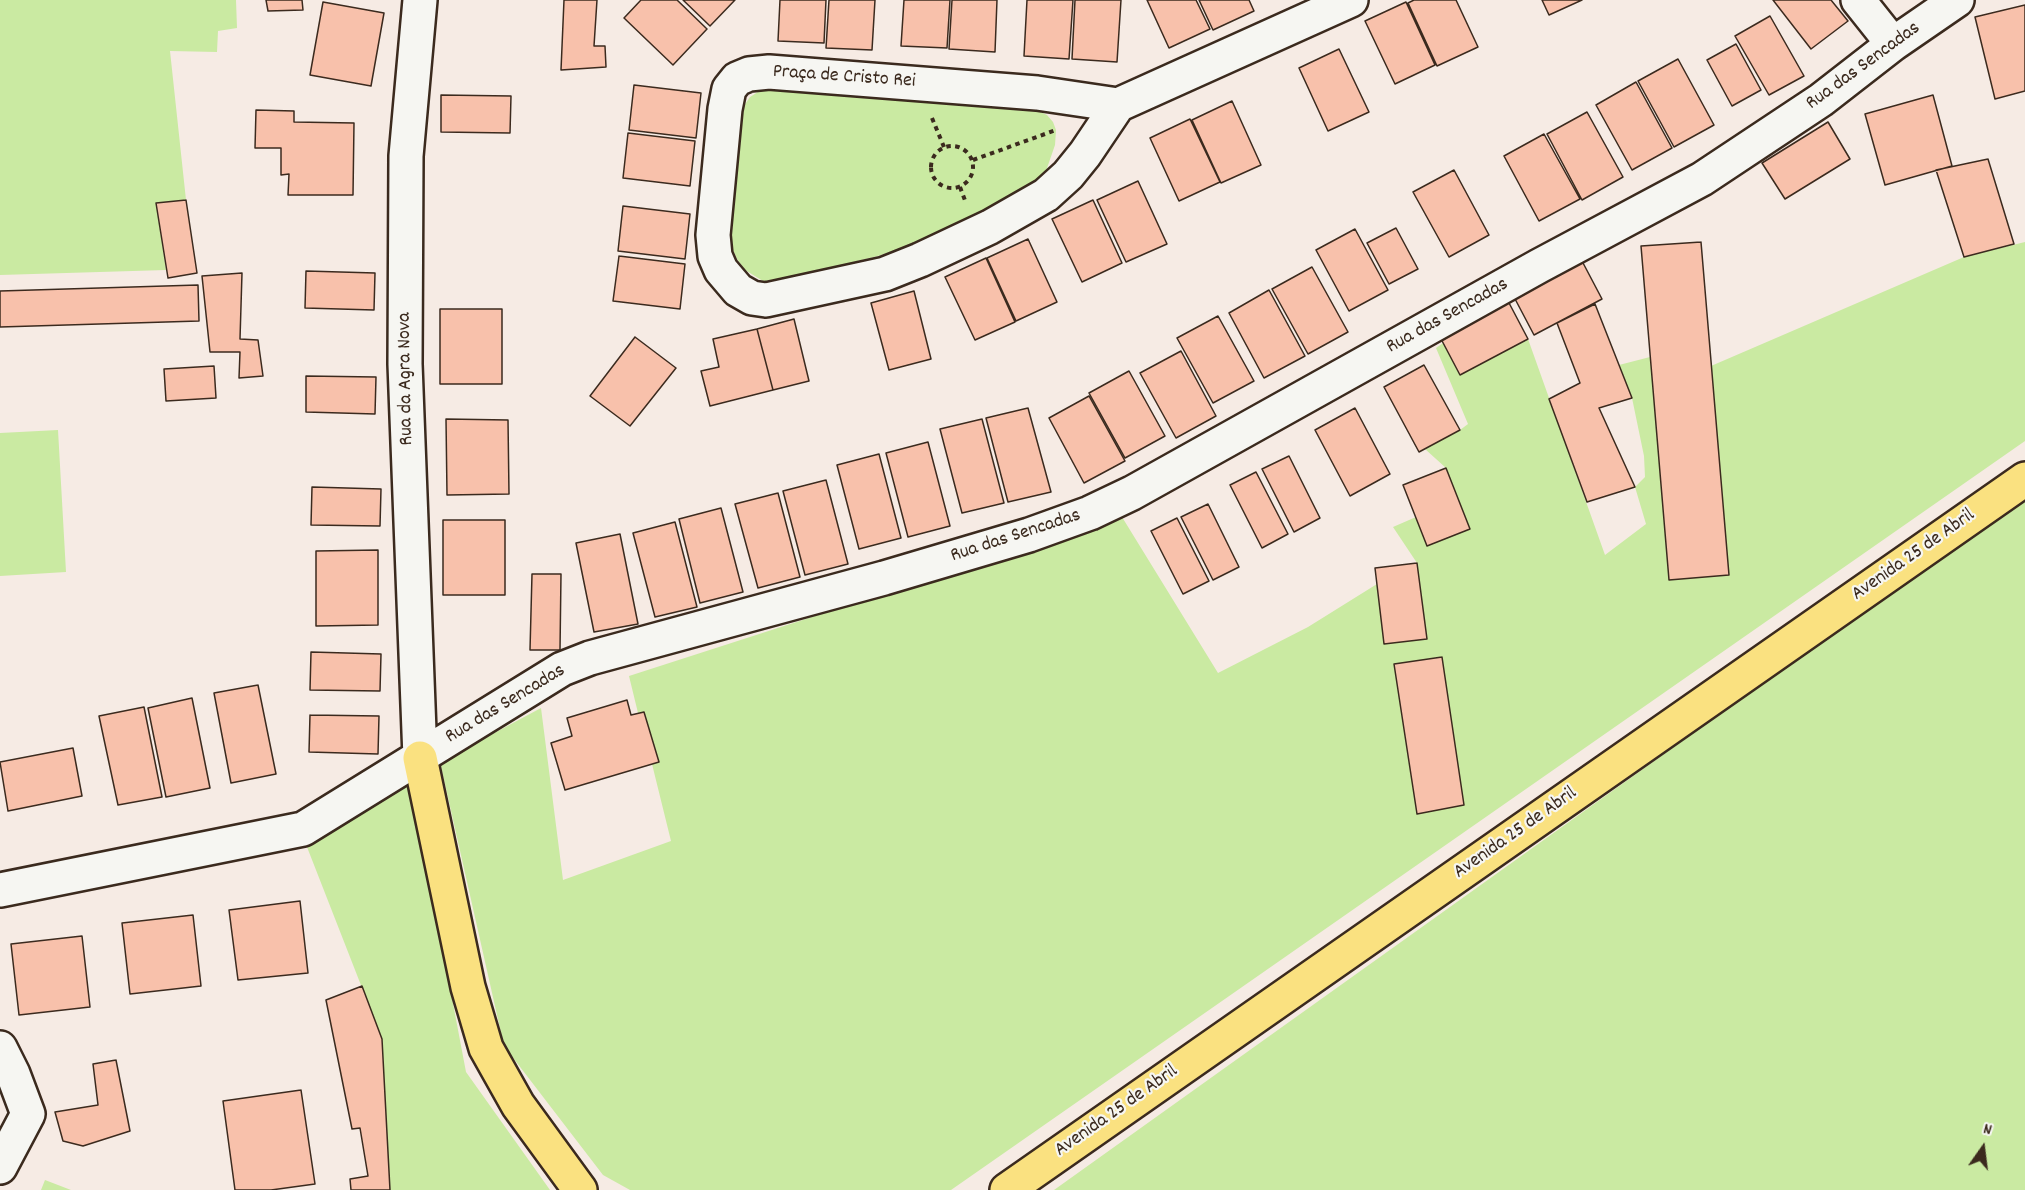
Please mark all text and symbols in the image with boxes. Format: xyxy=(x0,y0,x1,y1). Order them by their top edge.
street label: Rua das Sencadas xyxy=(1802,17,1926,117)
street label: Praça de Cristo Rei xyxy=(772,61,916,95)
street label: Rua das Sencadas xyxy=(1383,274,1513,360)
street label: Rua da Agra Nova xyxy=(394,312,420,446)
street label: Rua das Sencadas xyxy=(948,505,1084,569)
street label: Avenida 25 de Abril xyxy=(1848,505,1980,607)
street label: Rua das Sencadas xyxy=(442,660,570,750)
street label: Avenida 25 de Abril xyxy=(1450,783,1582,885)
street label: Avenida 25 de Abril xyxy=(1051,1061,1183,1163)
north arrow xyxy=(1953,1118,2013,1178)
text: N xyxy=(1981,1118,1994,1142)

